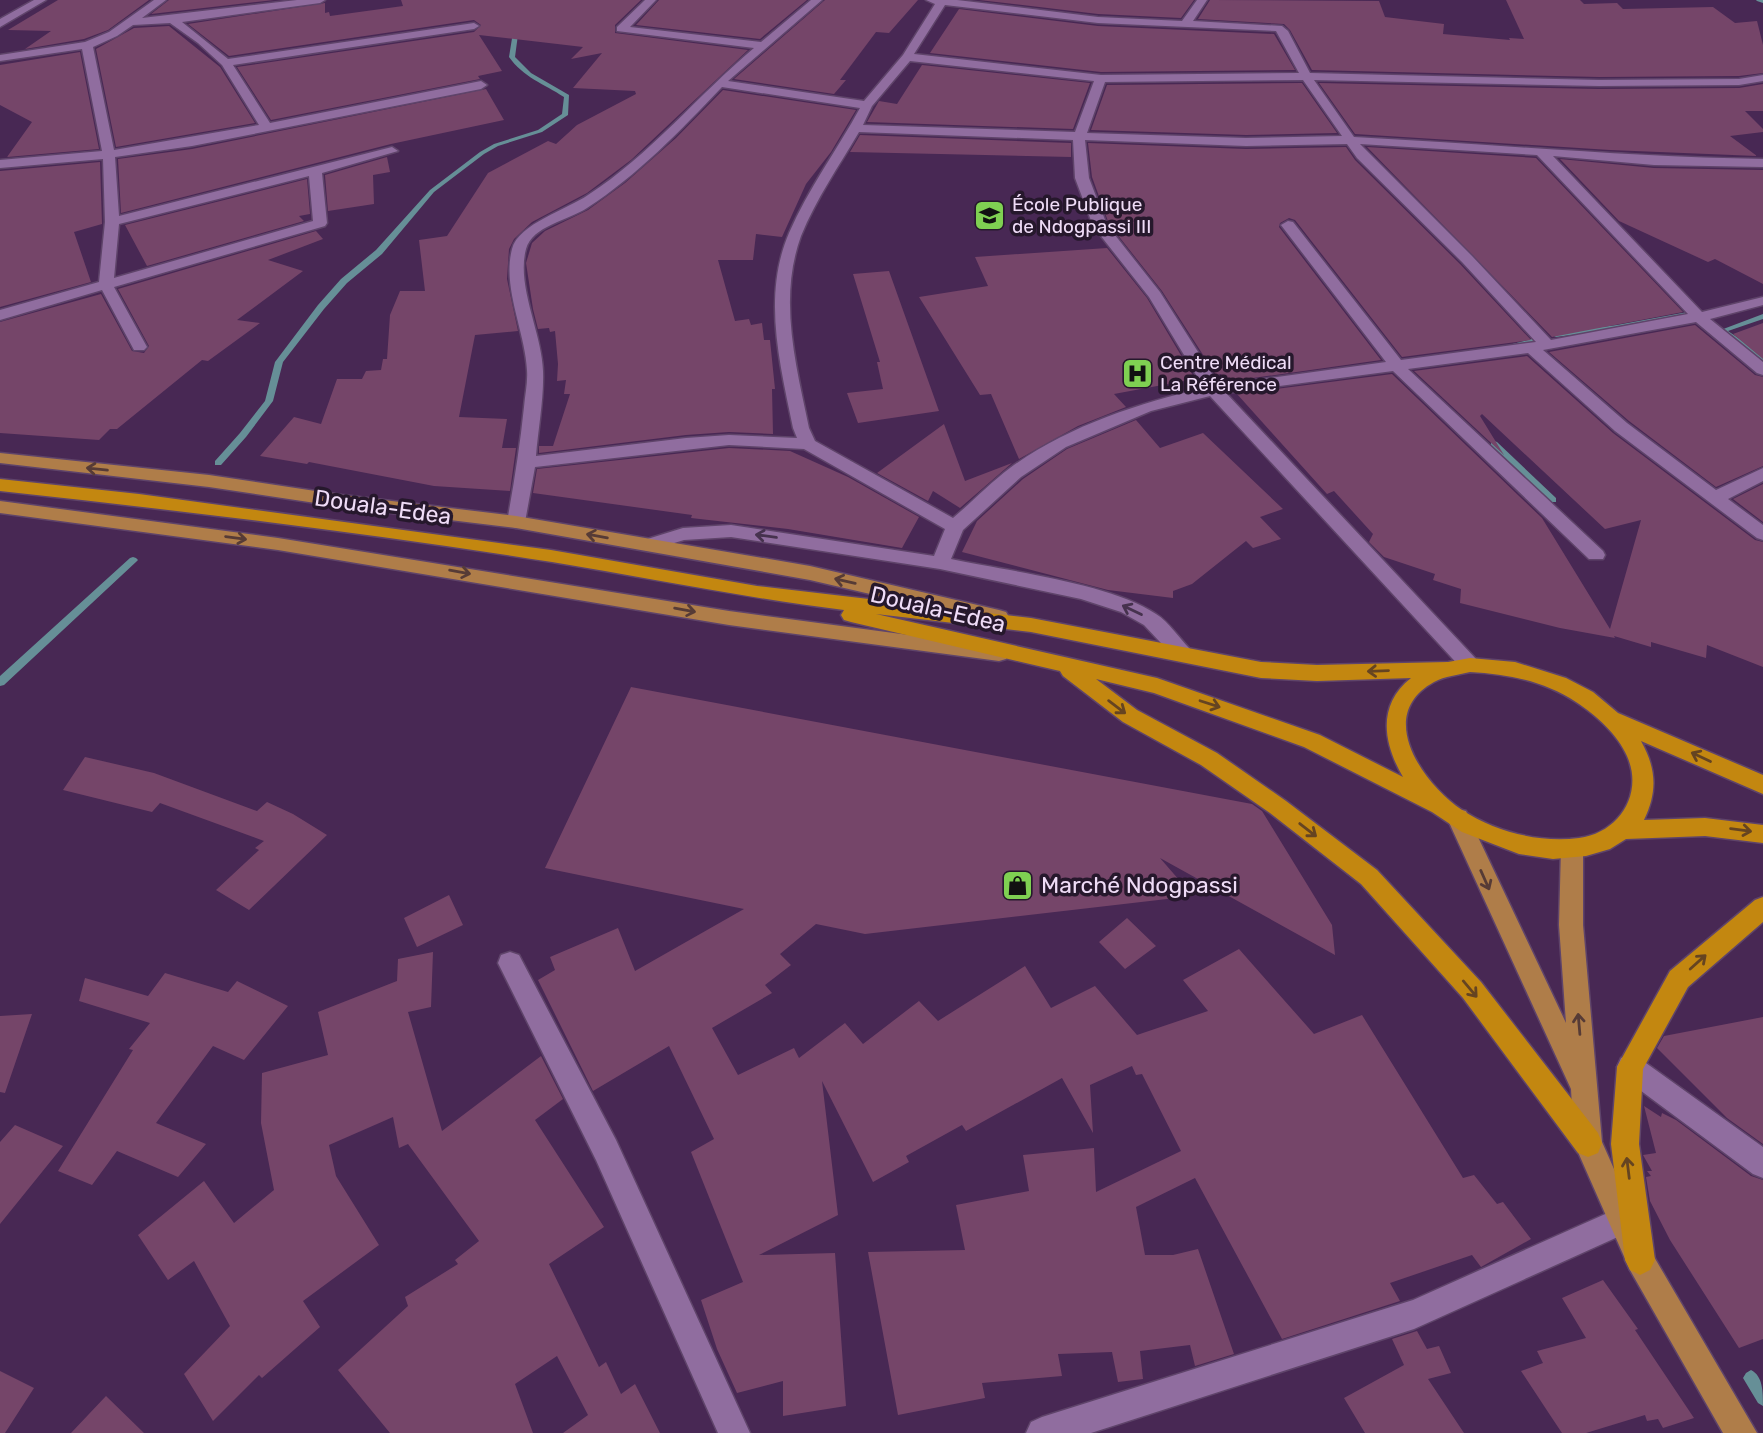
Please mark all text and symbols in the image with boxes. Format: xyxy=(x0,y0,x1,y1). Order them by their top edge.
place label: École Publique de Ndogpassi III xyxy=(1012,193,1151,238)
school or university icon: École Publique de Ndogpassi III xyxy=(972,198,1006,232)
place label: Centre Médical La Référence xyxy=(1160,351,1292,396)
hospital icon: Centre Médical La Référence xyxy=(1120,356,1154,390)
one-way arrow xyxy=(86,462,109,475)
street label: Douala-Edea xyxy=(313,484,453,530)
one-way arrow xyxy=(586,529,609,542)
one-way arrow xyxy=(755,529,777,542)
one-way arrow xyxy=(224,531,246,544)
one-way arrow xyxy=(449,566,471,580)
one-way arrow xyxy=(834,574,857,588)
street label: Douala-Edea xyxy=(868,580,1008,638)
one-way arrow xyxy=(1122,603,1143,617)
one-way arrow xyxy=(673,604,696,617)
one-way arrow xyxy=(1367,665,1390,678)
one-way arrow xyxy=(1199,698,1221,711)
one-way arrow xyxy=(1107,699,1126,714)
one-way arrow xyxy=(1691,750,1712,764)
one-way arrow xyxy=(1298,822,1317,837)
one-way arrow xyxy=(1729,824,1752,837)
shop icon: Marché Ndogpassi xyxy=(1001,868,1035,902)
one-way arrow xyxy=(1479,869,1492,891)
place label: Marché Ndogpassi xyxy=(1041,871,1238,899)
one-way arrow xyxy=(1689,954,1707,970)
one-way arrow xyxy=(1462,979,1477,997)
one-way arrow xyxy=(1572,1013,1585,1035)
one-way arrow xyxy=(1621,1157,1634,1180)

